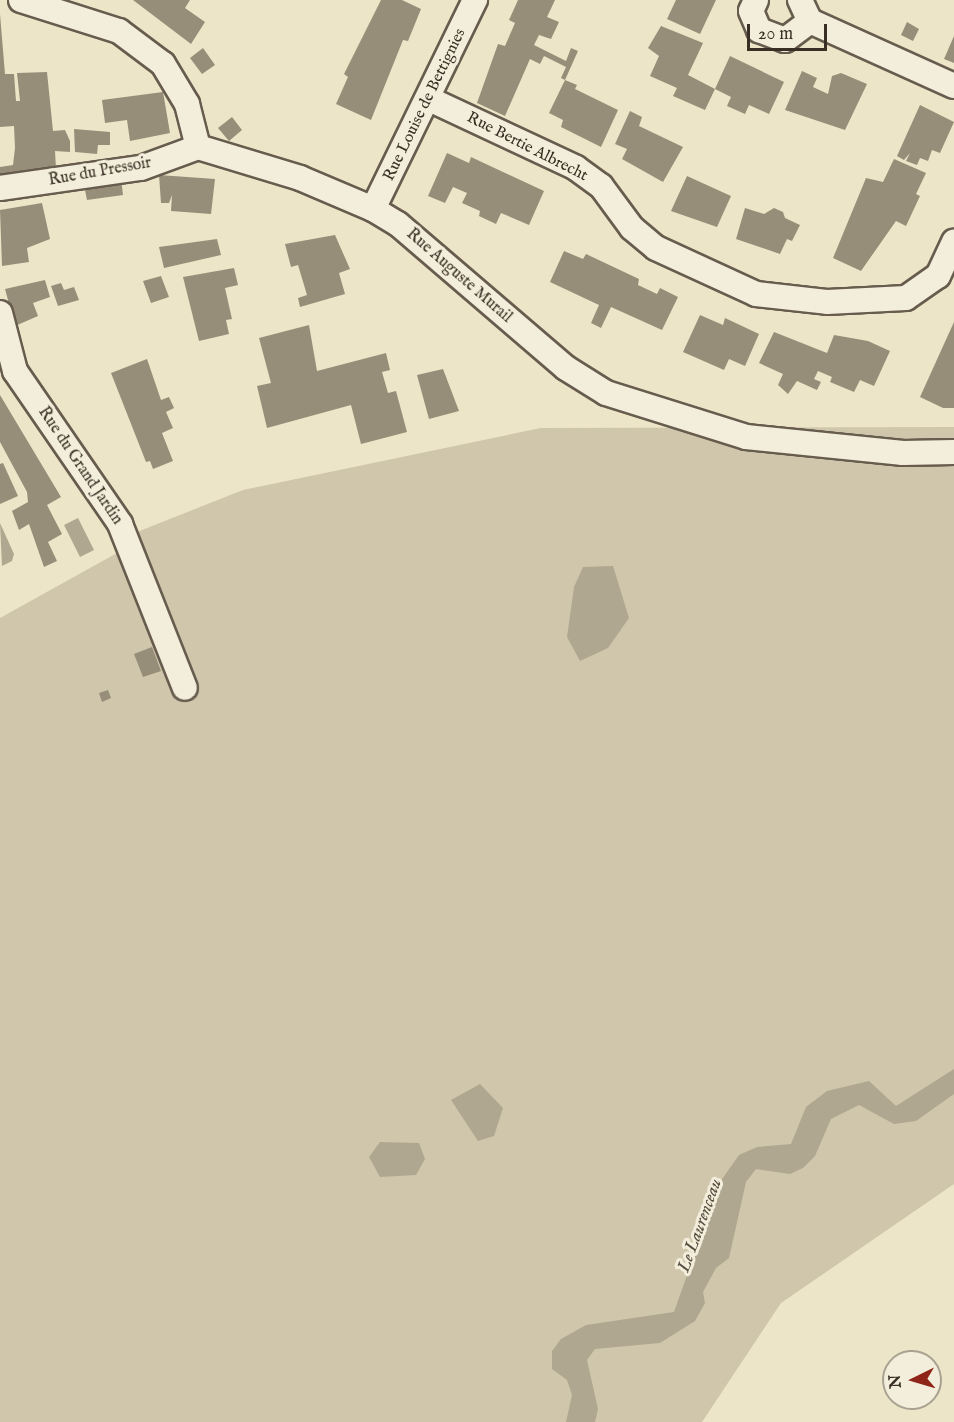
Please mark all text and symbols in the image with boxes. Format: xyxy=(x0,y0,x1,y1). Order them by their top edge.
scale bar xyxy=(750,12,830,50)
text: 20 m xyxy=(758,23,793,46)
street label: Rue Louise de Bettignies xyxy=(380,26,470,184)
street label: Rue Bertie Albrecht xyxy=(463,108,591,186)
street label: Rue du Pressoir xyxy=(47,154,153,190)
street label: Rue Auguste Murail xyxy=(402,225,516,327)
street label: Rue du Grand Jardin xyxy=(34,403,126,529)
water label: Le Laurenceau xyxy=(674,1176,728,1276)
north arrow xyxy=(882,1350,942,1410)
text: N xyxy=(885,1374,907,1389)

